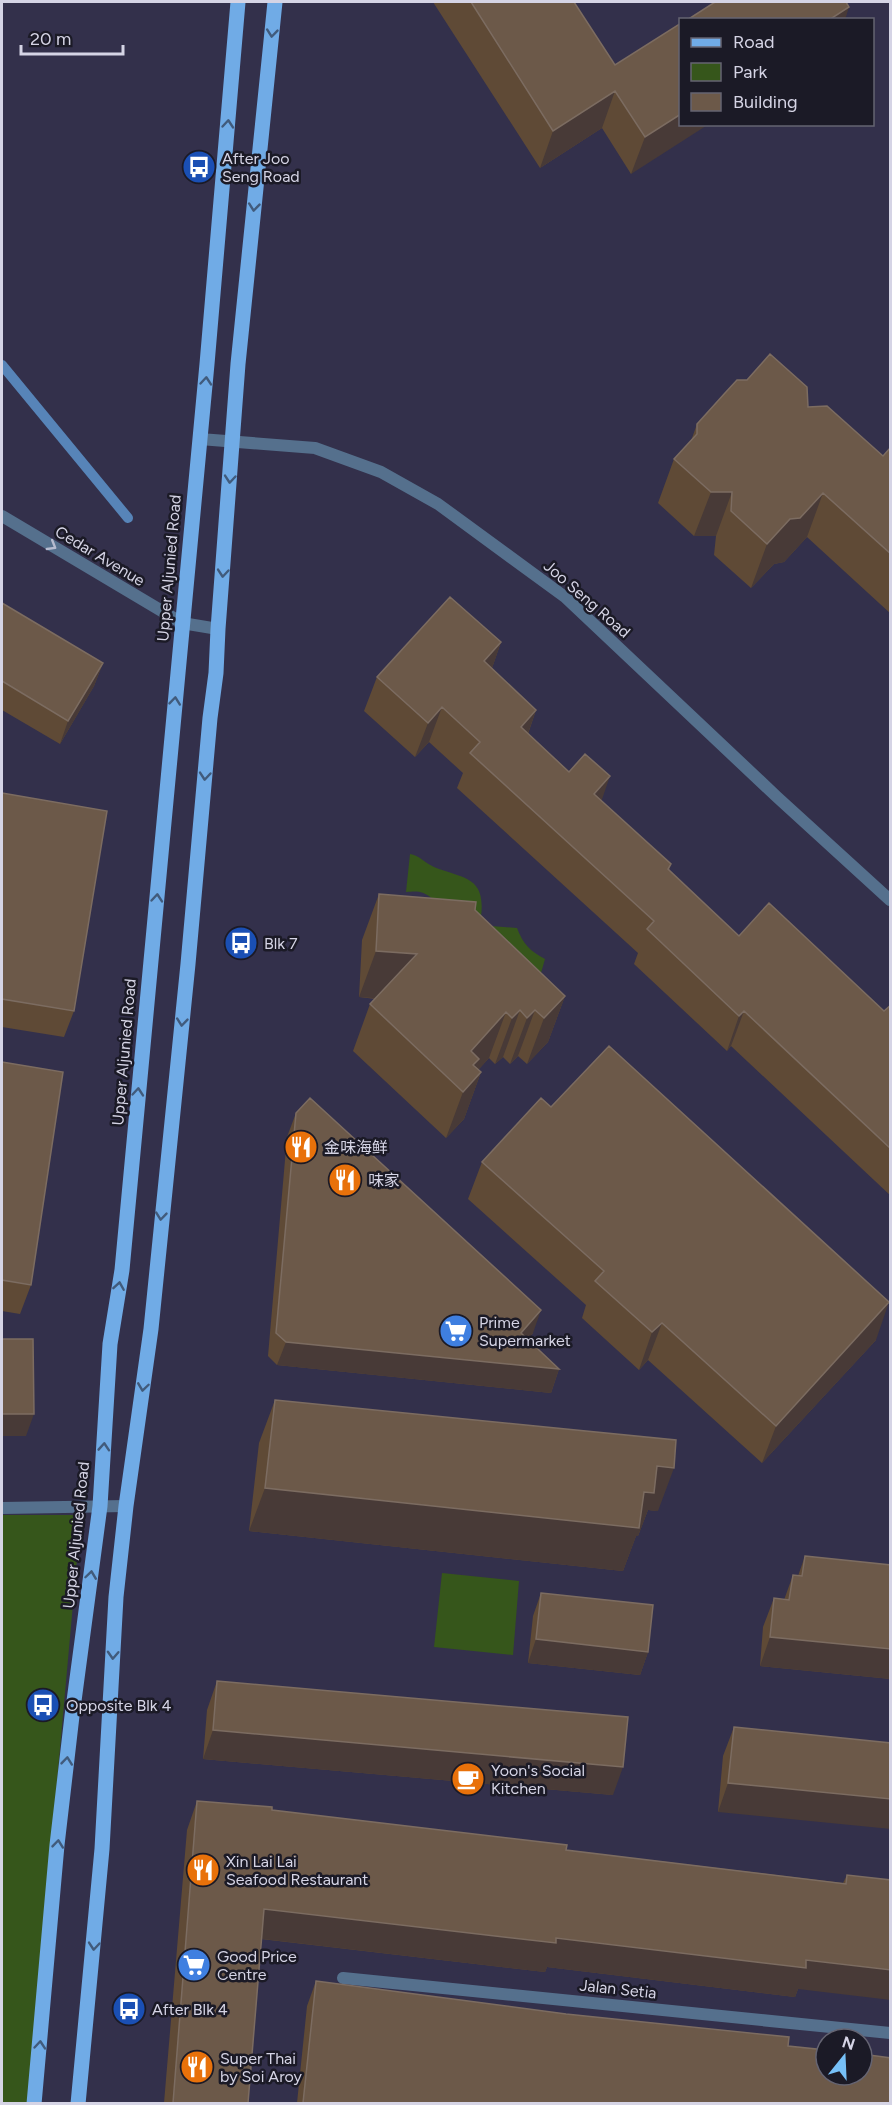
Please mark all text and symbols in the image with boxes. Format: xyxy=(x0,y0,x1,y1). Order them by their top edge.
scale bar xyxy=(21,18,123,56)
legend xyxy=(679,18,874,126)
text: 20 m xyxy=(30,28,71,50)
one-way arrow xyxy=(266,29,279,38)
text: Road xyxy=(733,31,774,53)
text: Park xyxy=(733,61,768,83)
text: Building xyxy=(733,91,798,113)
one-way arrow xyxy=(221,119,234,128)
bus stop icon: After Joo Seng Road xyxy=(181,149,217,185)
place label: After Joo Seng Road xyxy=(222,149,300,186)
one-way arrow xyxy=(248,202,261,211)
one-way arrow xyxy=(199,376,212,385)
one-way arrow xyxy=(224,474,237,483)
street label: Upper Aljunied Road xyxy=(153,494,185,642)
street label: Cedar Avenue xyxy=(52,522,149,590)
one-way arrow xyxy=(46,539,56,550)
street label: Joo Seng Road xyxy=(540,556,634,642)
one-way arrow xyxy=(217,568,230,577)
one-way arrow xyxy=(168,696,181,705)
one-way arrow xyxy=(199,772,212,781)
one-way arrow xyxy=(150,894,163,903)
bus stop icon: Blk 7 xyxy=(223,925,259,961)
place label: Blk 7 xyxy=(264,934,298,953)
street label: Upper Aljunied Road xyxy=(108,978,140,1126)
one-way arrow xyxy=(176,1018,189,1027)
one-way arrow xyxy=(132,1088,145,1097)
restaurant icon: 金味海鲜 xyxy=(283,1129,319,1165)
place label: 金味海鲜 xyxy=(324,1138,388,1157)
restaurant icon: 味家 xyxy=(327,1162,363,1198)
place label: 味家 xyxy=(368,1171,400,1190)
one-way arrow xyxy=(155,1212,168,1221)
one-way arrow xyxy=(113,1282,125,1291)
supermarket icon: Prime Supermarket xyxy=(438,1313,474,1349)
place label: Prime Supermarket xyxy=(479,1313,571,1350)
one-way arrow xyxy=(137,1383,149,1392)
one-way arrow xyxy=(97,1443,110,1452)
street label: Upper Aljunied Road xyxy=(59,1461,93,1609)
one-way arrow xyxy=(84,1570,96,1579)
one-way arrow xyxy=(107,1651,120,1660)
bus stop icon: Opposite Blk 4 xyxy=(25,1687,61,1723)
place label: Opposite Blk 4 xyxy=(66,1696,171,1715)
one-way arrow xyxy=(60,1756,73,1765)
cafe icon: Yoon's Social Kitchen xyxy=(450,1761,486,1797)
place label: Yoon's Social Kitchen xyxy=(491,1761,585,1798)
one-way arrow xyxy=(51,1840,63,1849)
restaurant icon: Xin Lai Lai Seafood Restaurant xyxy=(185,1852,221,1888)
place label: Xin Lai Lai Seafood Restaurant xyxy=(226,1852,368,1889)
one-way arrow xyxy=(88,1941,101,1950)
supermarket icon: Good Price Centre xyxy=(176,1947,212,1983)
place label: Good Price Centre xyxy=(217,1947,297,1984)
street label: Jalan Setia xyxy=(578,1976,658,2002)
bus stop icon: After Blk 4 xyxy=(111,1991,147,2027)
place label: After Blk 4 xyxy=(152,2000,228,2019)
north arrow xyxy=(814,2027,874,2087)
text: N xyxy=(840,2032,857,2054)
one-way arrow xyxy=(33,2041,46,2050)
restaurant icon: Super Thai by Soi Aroy xyxy=(179,2049,215,2085)
place label: Super Thai by Soi Aroy xyxy=(220,2049,303,2086)

